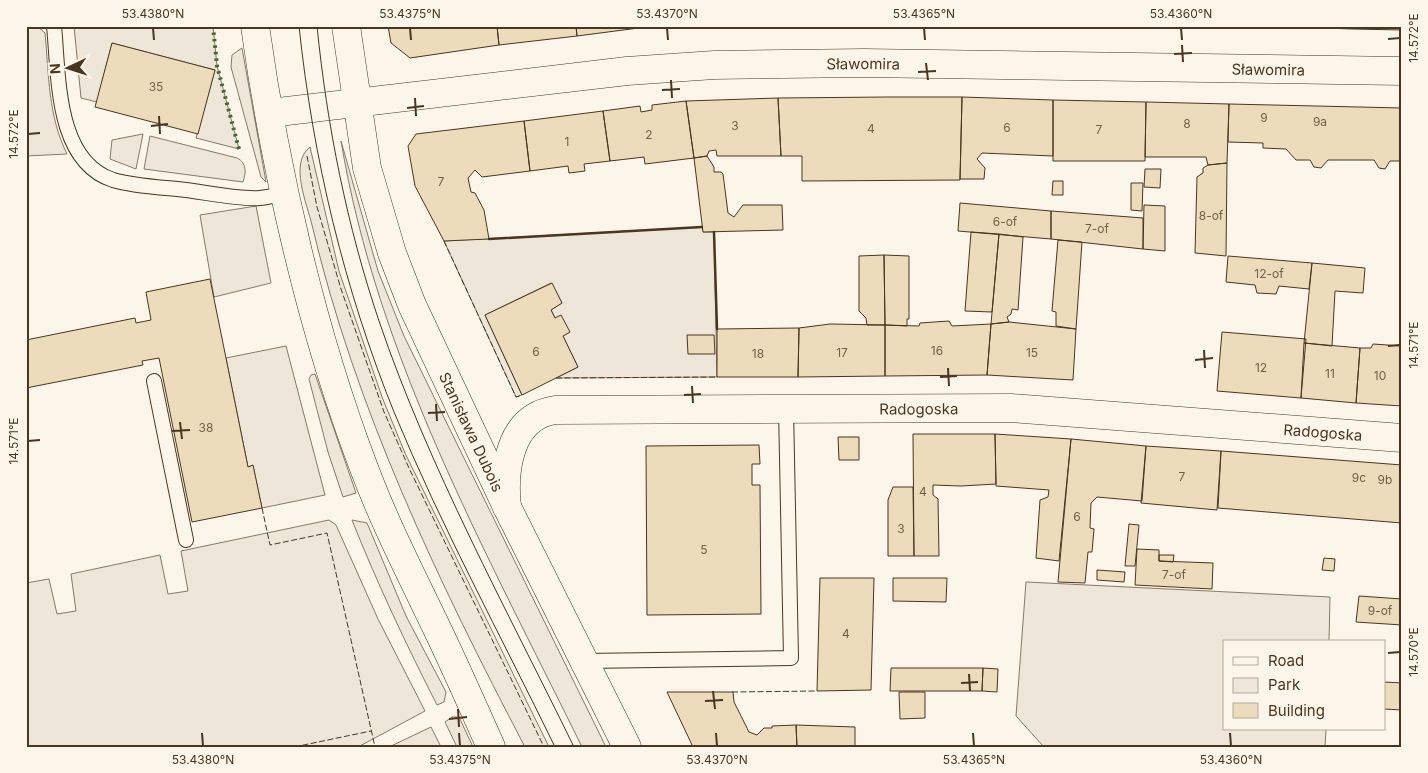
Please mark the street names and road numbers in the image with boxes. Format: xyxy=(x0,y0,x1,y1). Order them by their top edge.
street label: Sławomira xyxy=(826,53,900,73)
street label: Sławomira xyxy=(1231,59,1305,79)
street label: Stanisława Dubois xyxy=(435,369,508,495)
street label: Radogoska xyxy=(879,399,958,418)
street label: Radogoska xyxy=(1283,419,1363,444)

